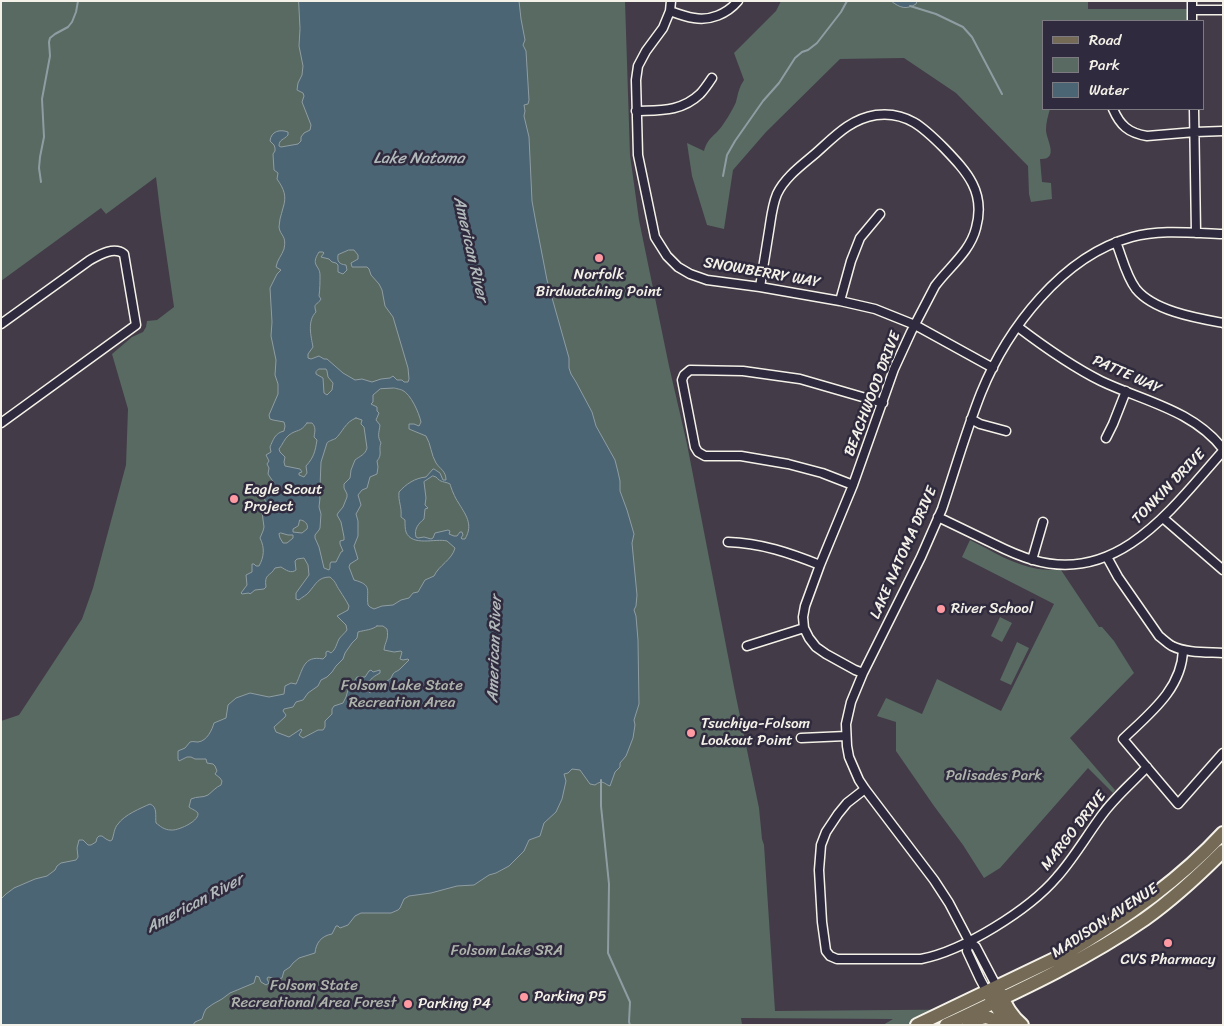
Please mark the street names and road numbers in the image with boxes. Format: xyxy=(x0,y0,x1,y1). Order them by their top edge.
street label: SNOWBERRY WAY xyxy=(702,254,822,292)
street label: BEACHWOOD DRIVE xyxy=(841,329,905,459)
street label: PATTE WAY xyxy=(1090,352,1164,398)
street label: TONKIN DRIVE xyxy=(1129,446,1209,528)
street label: LAKE NATOMA DRIVE xyxy=(867,484,941,622)
street label: MARGO DRIVE xyxy=(1038,788,1110,874)
street label: MADISON AVENUE xyxy=(1048,880,1162,962)

